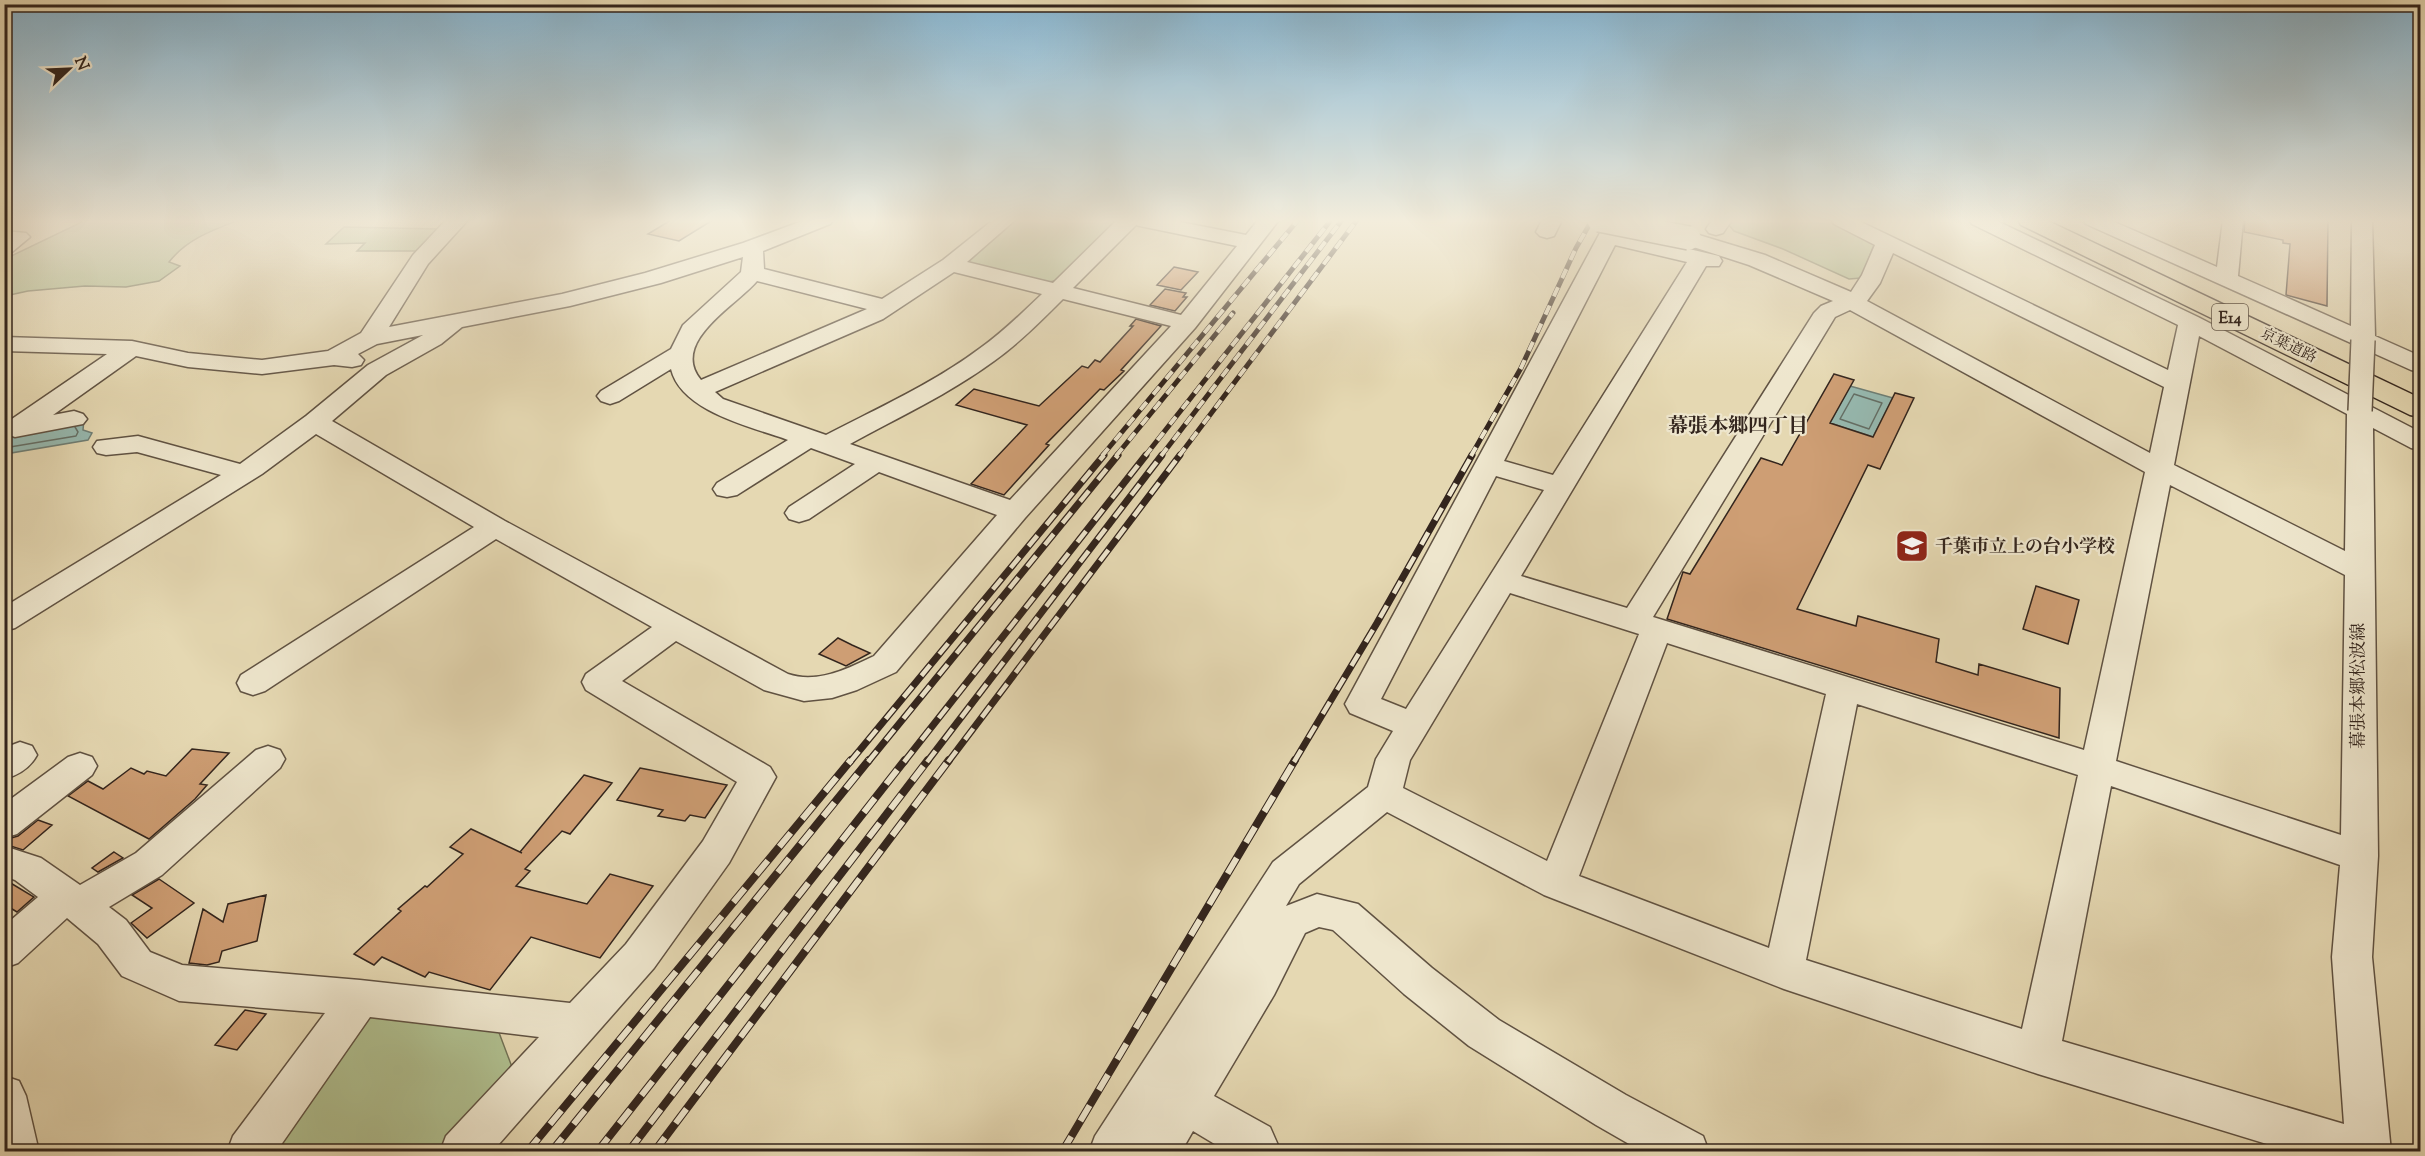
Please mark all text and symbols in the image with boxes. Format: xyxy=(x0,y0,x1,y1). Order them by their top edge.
north arrow xyxy=(39,39,99,99)
text: N xyxy=(67,54,94,75)
road number: E14 xyxy=(2212,304,2248,330)
street label: 京葉道路 xyxy=(2257,324,2320,369)
district label: 幕張本郷四丁目 xyxy=(1668,413,1808,442)
school or university icon: 千葉市立上の台小学校 xyxy=(1894,528,1930,564)
place label: 千葉市立上の台小学校 xyxy=(1935,535,2115,561)
street label: 幕張本郷松波線 xyxy=(2347,623,2373,749)

